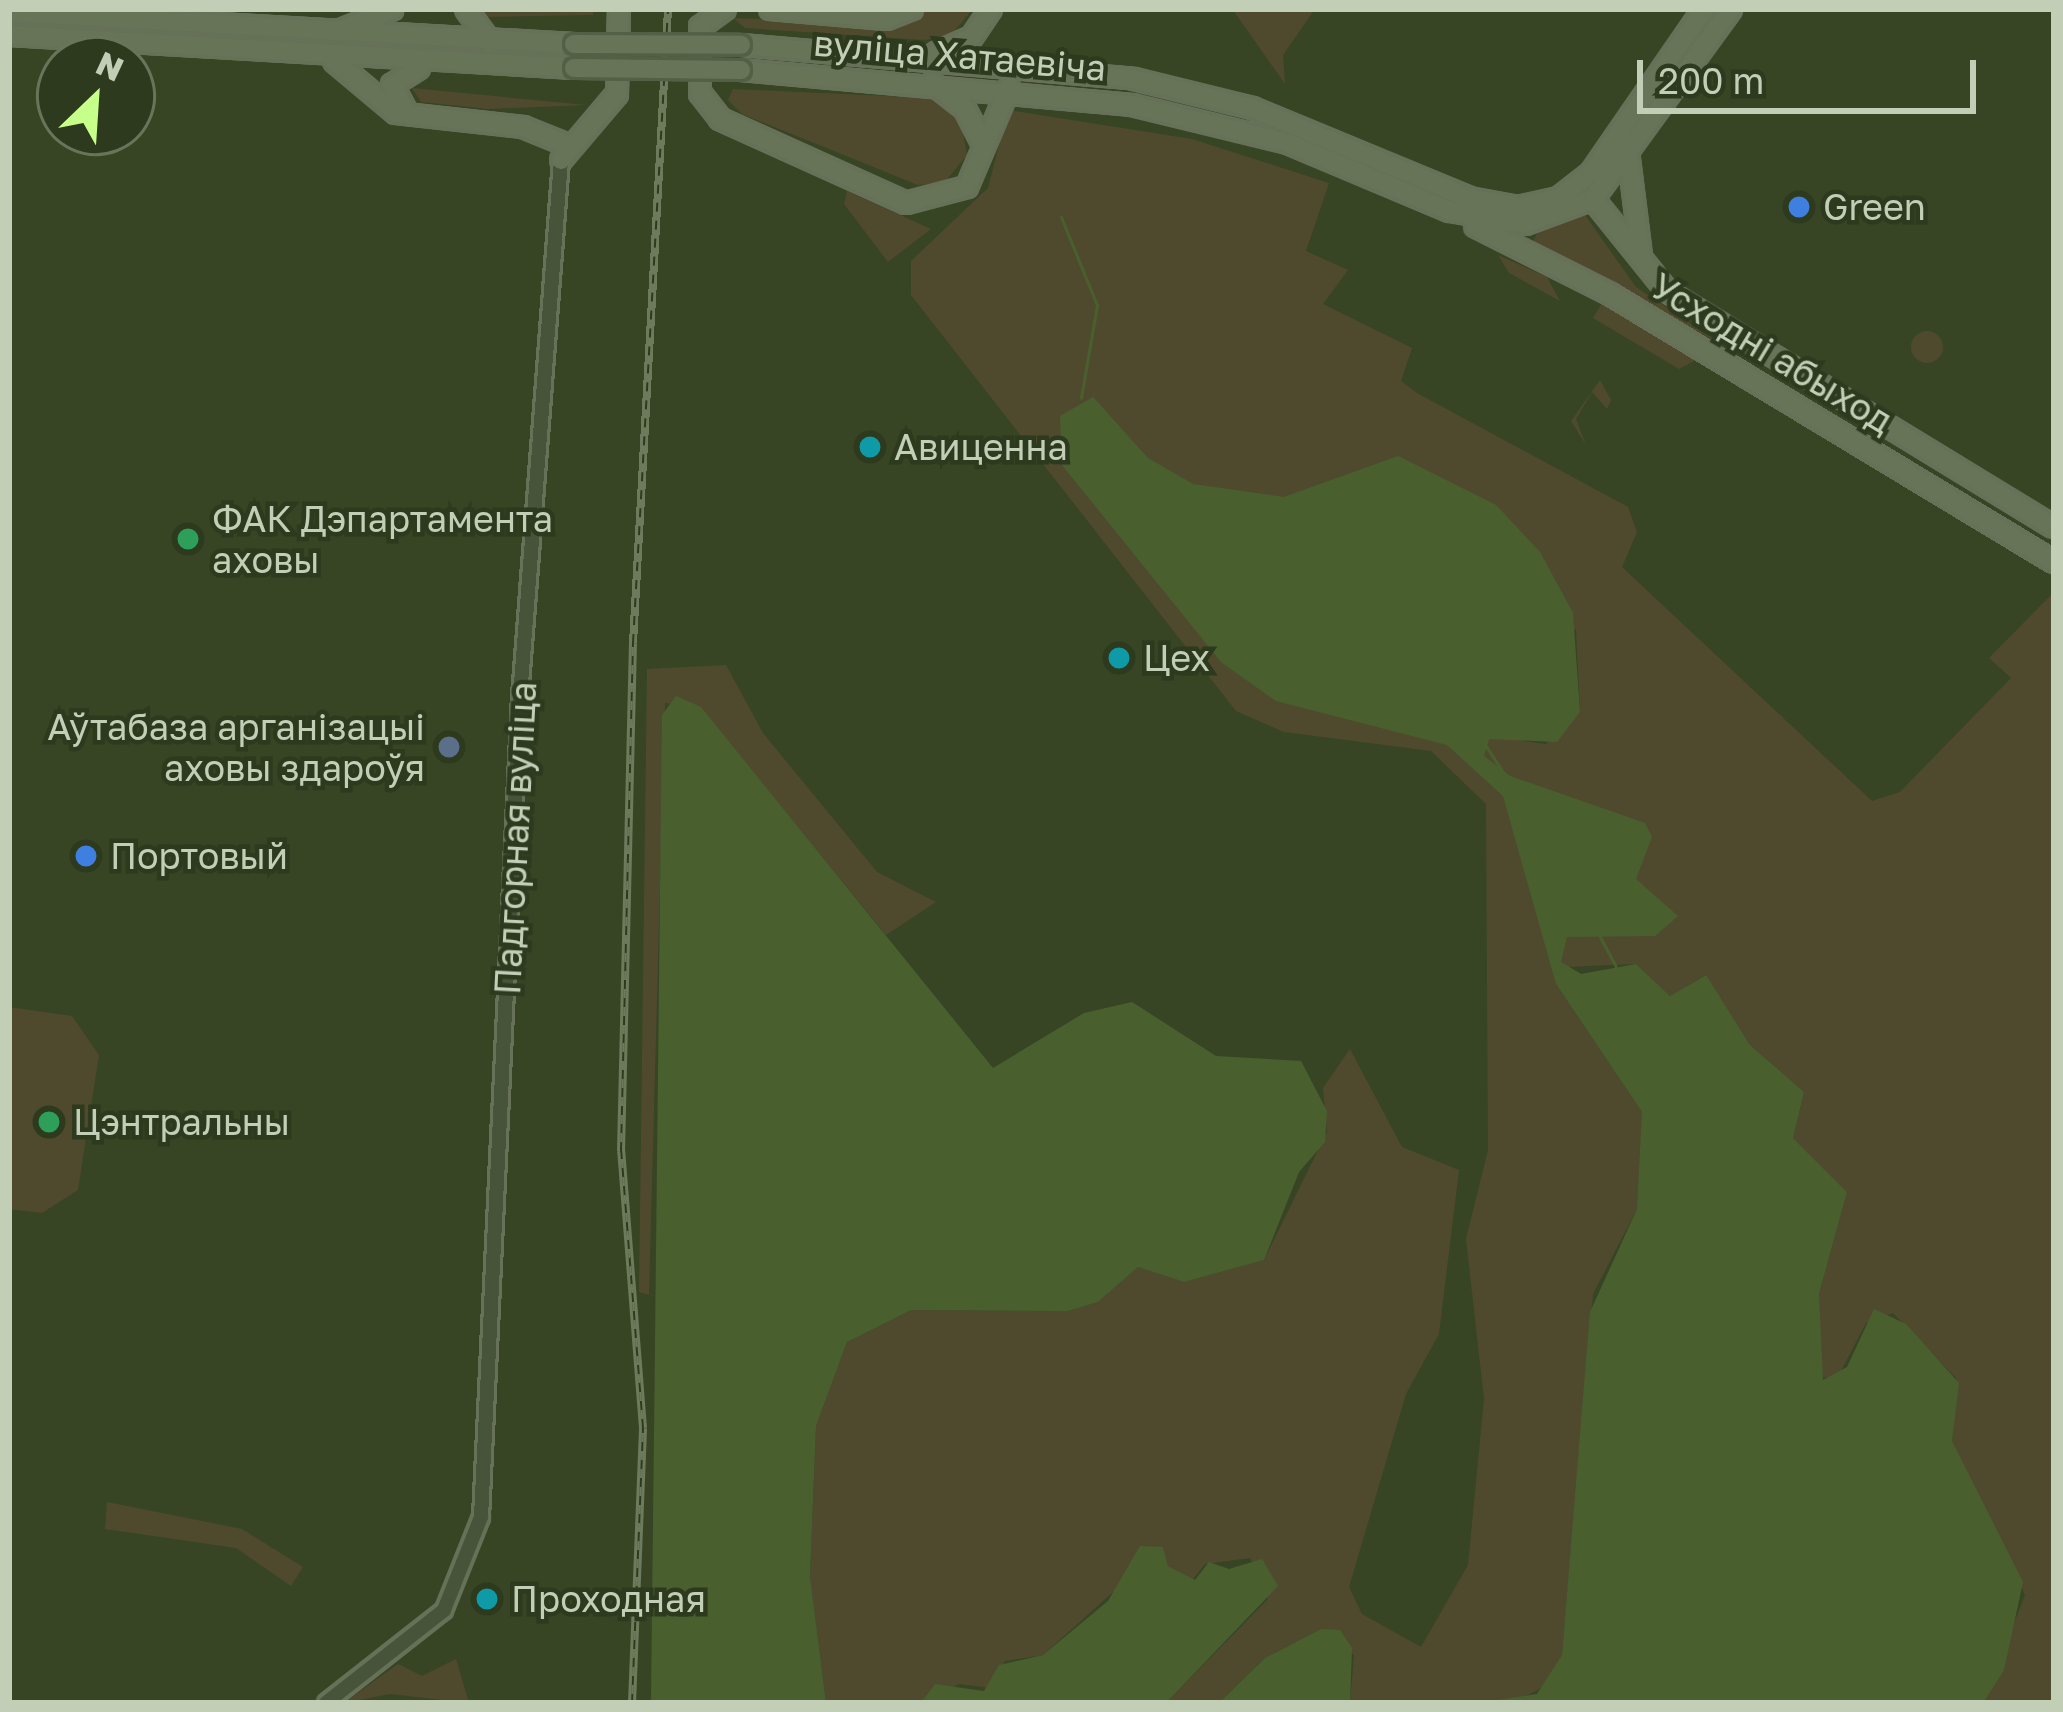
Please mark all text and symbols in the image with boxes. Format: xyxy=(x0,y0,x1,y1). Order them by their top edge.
street label: вуліца Хатаевіча xyxy=(812,21,1108,89)
north arrow xyxy=(36,36,156,156)
scale bar xyxy=(1643,36,1982,110)
text: N xyxy=(91,43,130,89)
text: 200 m xyxy=(1658,59,1764,102)
place label: Green xyxy=(1823,185,1926,229)
marker: Green xyxy=(1786,194,1812,220)
street label: Усходні абыход xyxy=(1643,264,1901,442)
place label: Авиценна xyxy=(894,425,1068,469)
marker: Авиценна xyxy=(857,434,883,460)
place label: ФАК Дэпартамента аховы xyxy=(212,496,553,581)
marker: ФАК Дэпартамента аховы xyxy=(175,526,201,552)
place label: Цех xyxy=(1143,636,1210,680)
marker: Цех xyxy=(1106,645,1132,671)
street label: Падгорная вуліца xyxy=(485,680,545,996)
place label: Аўтабаза арганізацыі аховы здароўя xyxy=(47,704,425,789)
marker: Аўтабаза арганізацыі аховы здароўя xyxy=(436,734,462,760)
place label: Портовый xyxy=(110,834,288,878)
marker: Портовый xyxy=(73,843,99,869)
place label: Цэнтральны xyxy=(73,1100,290,1144)
marker: Цэнтральны xyxy=(36,1109,62,1135)
place label: Проходная xyxy=(511,1577,706,1621)
marker: Проходная xyxy=(474,1586,500,1612)

